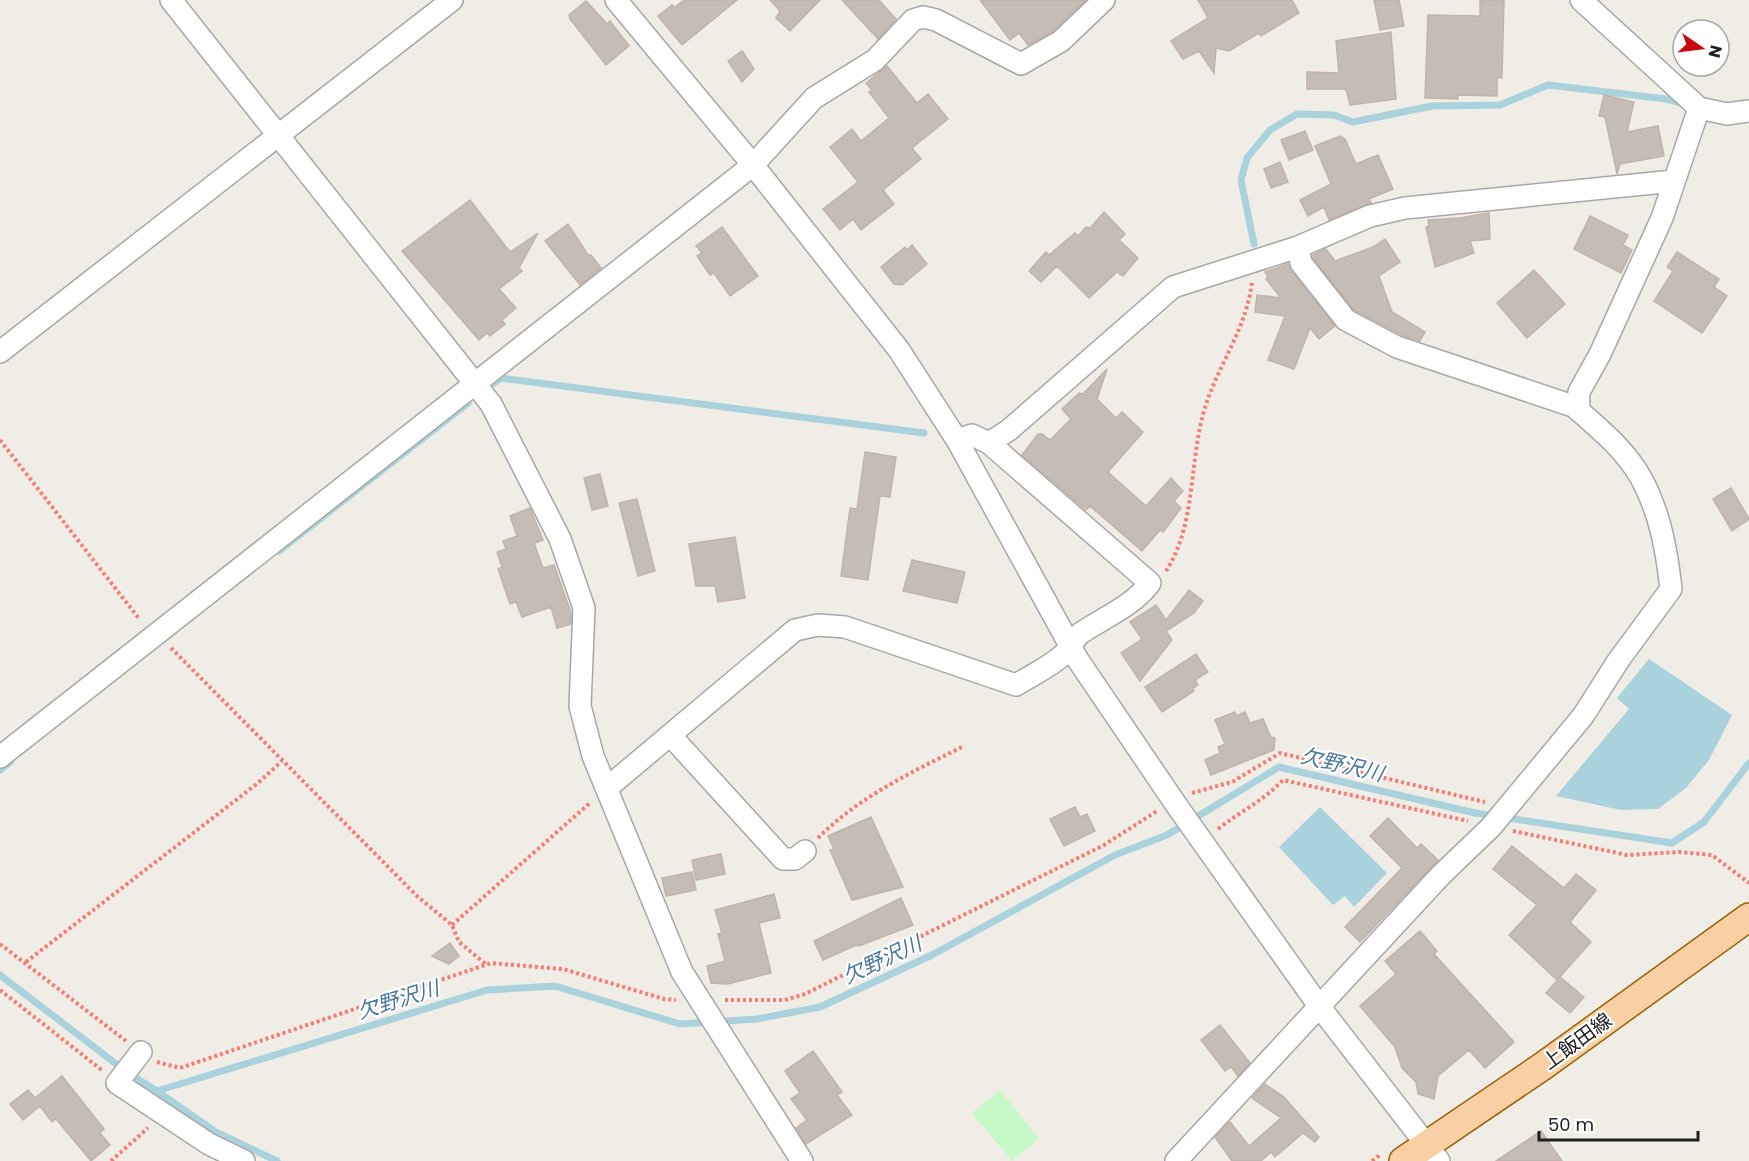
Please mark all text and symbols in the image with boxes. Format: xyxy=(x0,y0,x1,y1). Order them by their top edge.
north arrow xyxy=(1671,18,1731,78)
text: N xyxy=(1702,43,1728,60)
water label: 欠野沢川 xyxy=(1298,741,1388,789)
water label: 欠野沢川 xyxy=(838,928,928,990)
water label: 欠野沢川 xyxy=(353,973,444,1026)
street label: 上飯田線 xyxy=(1536,1006,1618,1076)
scale bar xyxy=(1539,1104,1698,1142)
text: 50 m xyxy=(1548,1112,1594,1137)

